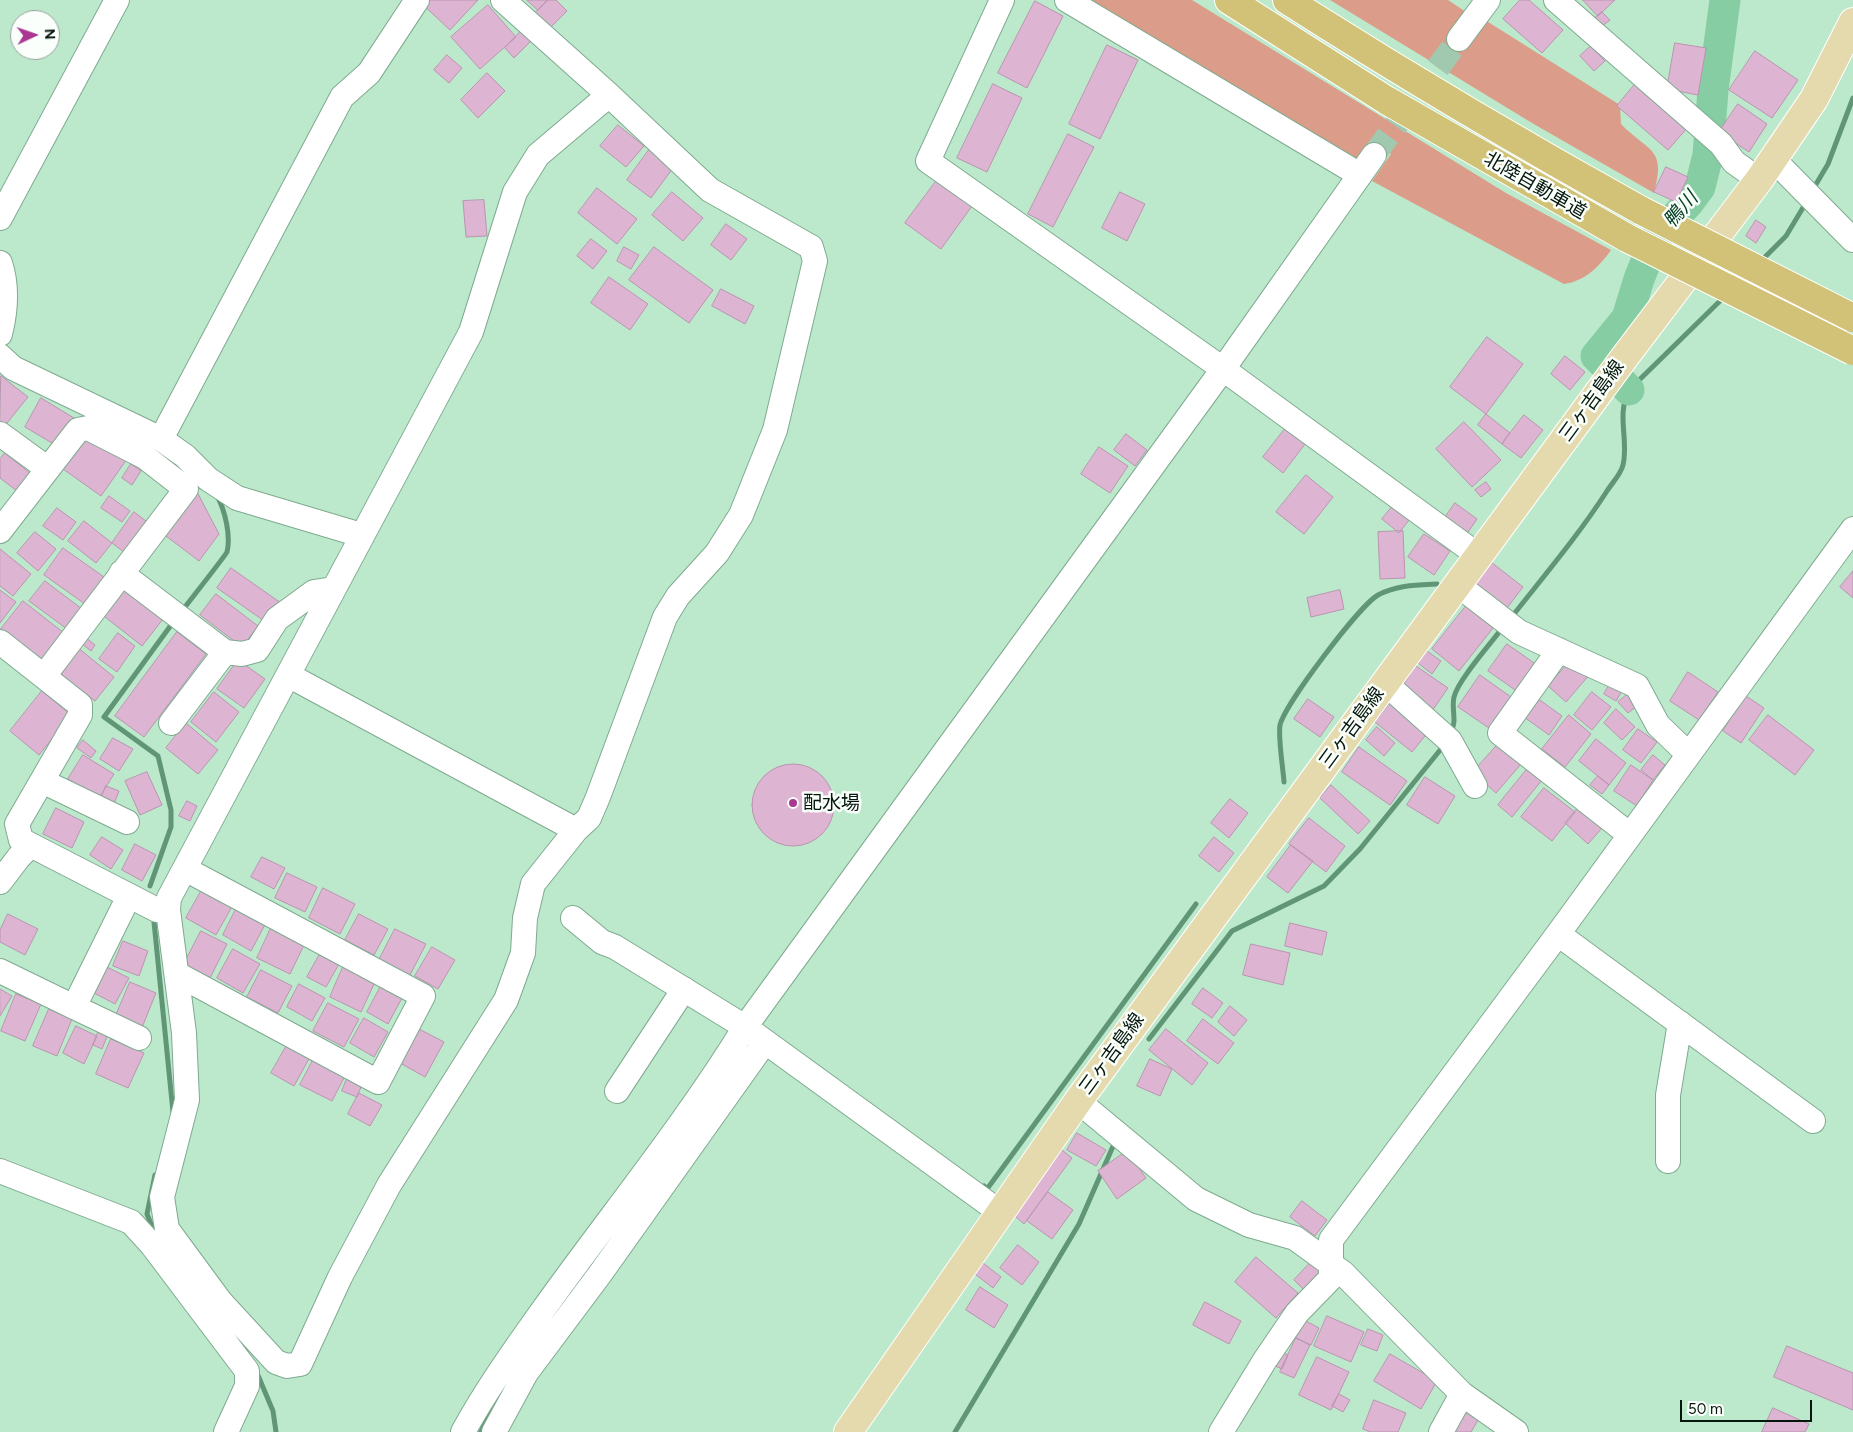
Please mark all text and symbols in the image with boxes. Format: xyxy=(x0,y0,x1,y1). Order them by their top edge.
north arrow xyxy=(10,10,60,60)
text: N xyxy=(41,28,58,40)
street label: 北陸自動車道 xyxy=(1480,148,1590,224)
water label: 鴨川 xyxy=(1659,187,1703,233)
street label: 三ヶ吉島線 xyxy=(1555,356,1629,446)
street label: 三ヶ吉島線 xyxy=(1315,683,1389,773)
place label: 配水場 xyxy=(803,792,860,814)
marker: 配水場 xyxy=(787,797,799,809)
street label: 三ヶ吉島線 xyxy=(1075,1009,1149,1099)
scale bar xyxy=(1683,1390,1816,1422)
text: 50 m xyxy=(1688,1400,1723,1418)

